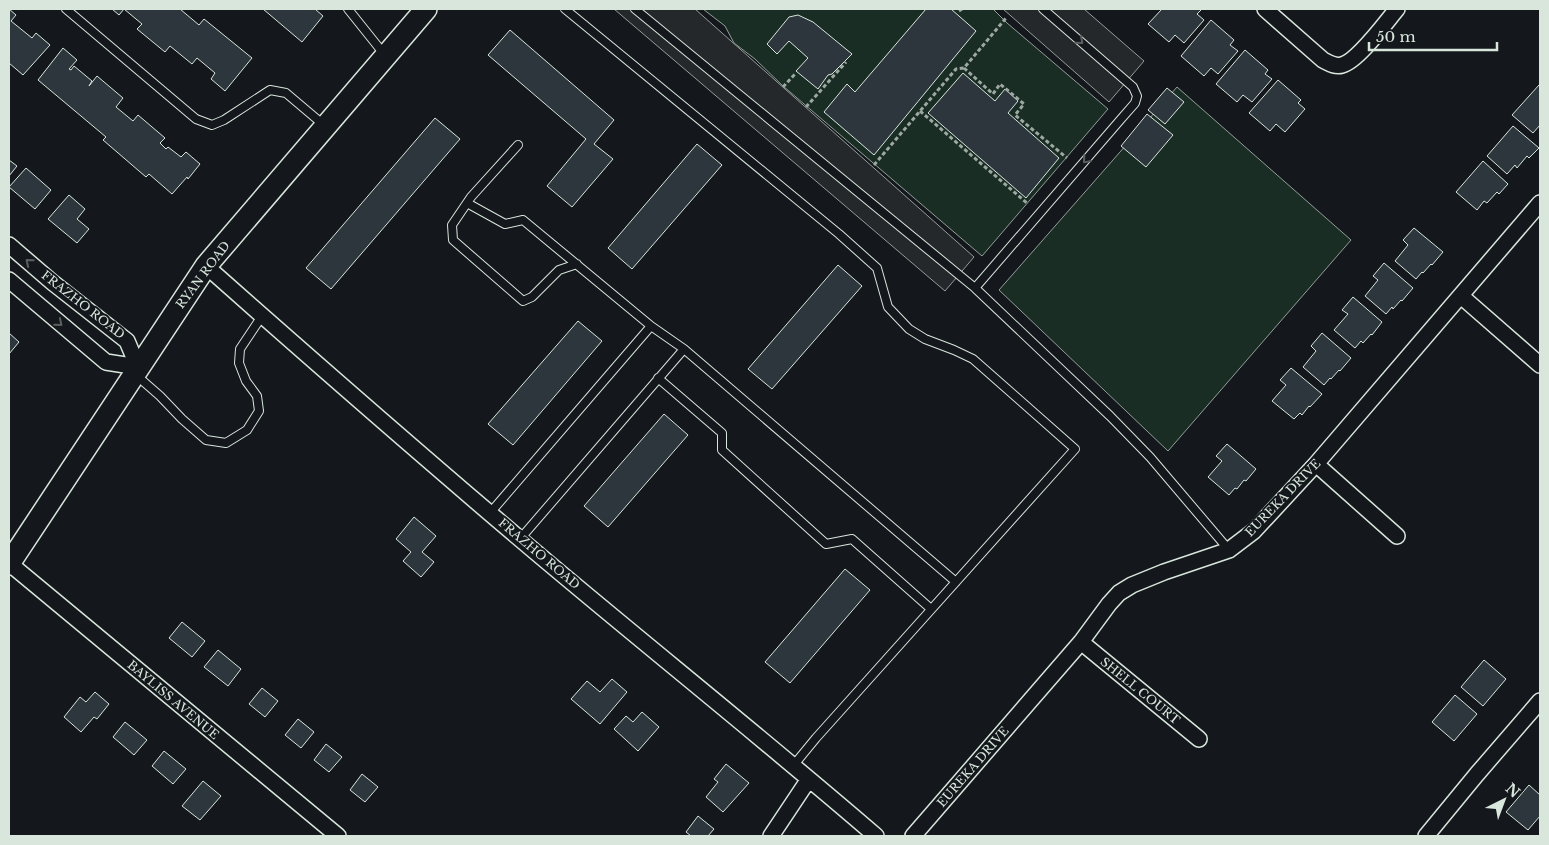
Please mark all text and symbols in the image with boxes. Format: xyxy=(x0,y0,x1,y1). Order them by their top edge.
scale bar xyxy=(1369,20,1496,52)
text: 50 m xyxy=(1376,27,1416,46)
one-way arrow xyxy=(1074,35,1083,44)
one-way arrow xyxy=(1083,155,1092,164)
street label: RYAN ROAD xyxy=(172,238,233,311)
one-way arrow xyxy=(26,259,35,268)
street label: FRAZHO ROAD xyxy=(39,267,128,342)
one-way arrow xyxy=(54,317,63,326)
street label: EUREKA DRIVE xyxy=(1242,456,1324,539)
street label: FRAZHO ROAD xyxy=(495,515,583,592)
street label: SHELL COURT xyxy=(1097,654,1183,728)
street label: BAYLISS AVENUE xyxy=(125,657,222,742)
street label: EUREKA DRIVE xyxy=(934,723,1012,810)
north arrow xyxy=(1479,775,1529,825)
text: N xyxy=(1502,779,1524,801)

